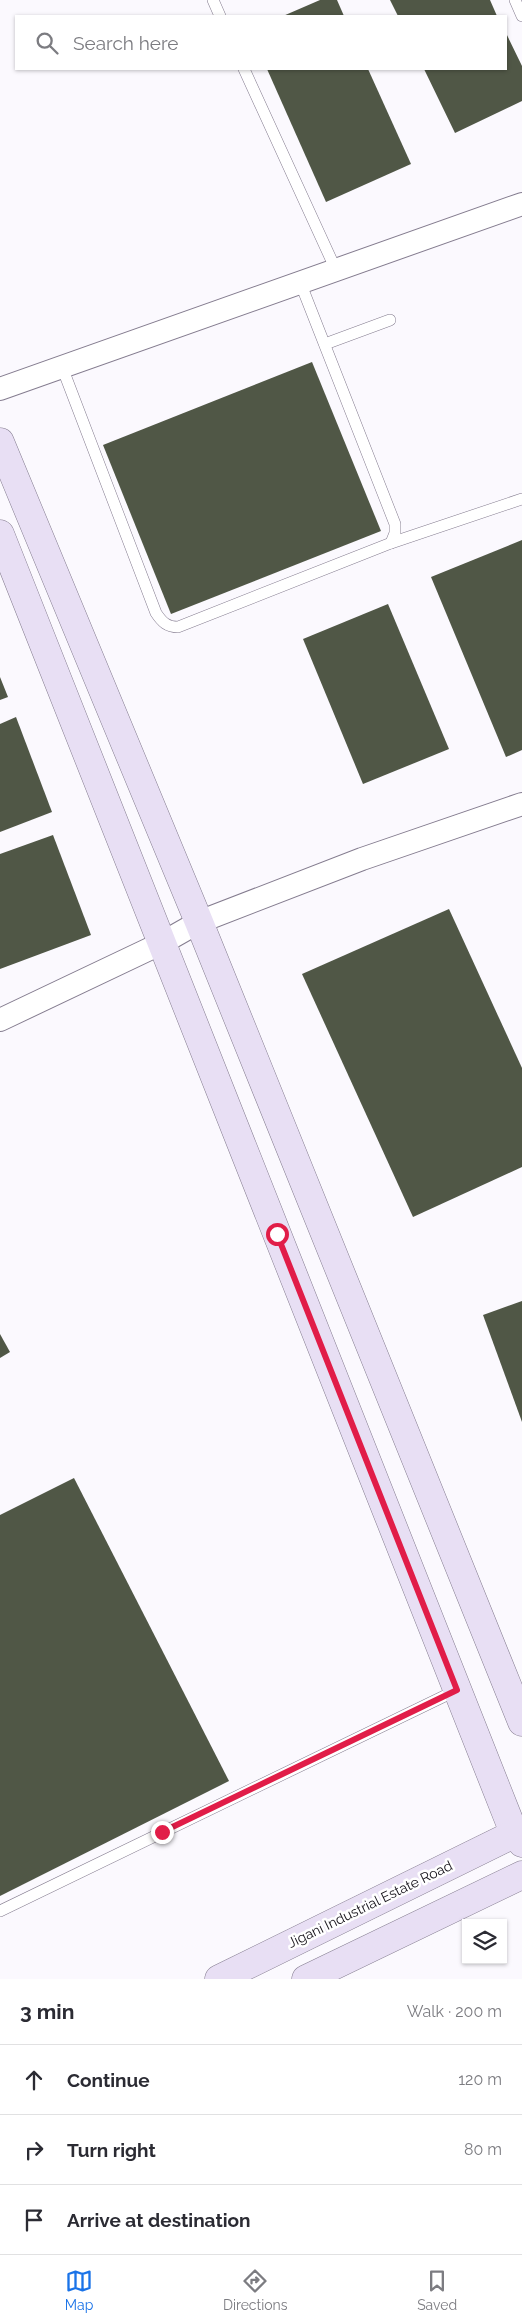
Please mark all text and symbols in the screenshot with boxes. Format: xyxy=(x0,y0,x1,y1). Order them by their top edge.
search box xyxy=(15,15,507,70)
icon: search xyxy=(33,29,61,57)
text: Search here xyxy=(73,32,179,54)
route start xyxy=(266,1223,289,1246)
route end xyxy=(151,1821,174,1844)
street label: Jigani Industrial Estate Road xyxy=(285,1857,455,1951)
map controls xyxy=(462,1919,507,1964)
button: layers xyxy=(462,1919,507,1964)
text: 3 min xyxy=(20,1999,74,2024)
text: Walk · 200 m xyxy=(407,2002,502,2021)
icon: ahead xyxy=(20,2066,48,2094)
text: Continue xyxy=(67,2069,150,2091)
text: 120 m xyxy=(458,2070,502,2089)
icon: right xyxy=(20,2136,48,2164)
text: Turn right xyxy=(67,2139,156,2161)
text: 80 m xyxy=(464,2140,502,2159)
icon: arrive xyxy=(20,2206,48,2234)
text: Arrive at destination xyxy=(67,2209,251,2231)
tab: Map xyxy=(65,2267,93,2313)
tab: Directions xyxy=(223,2267,288,2313)
tab: Saved xyxy=(417,2267,457,2313)

